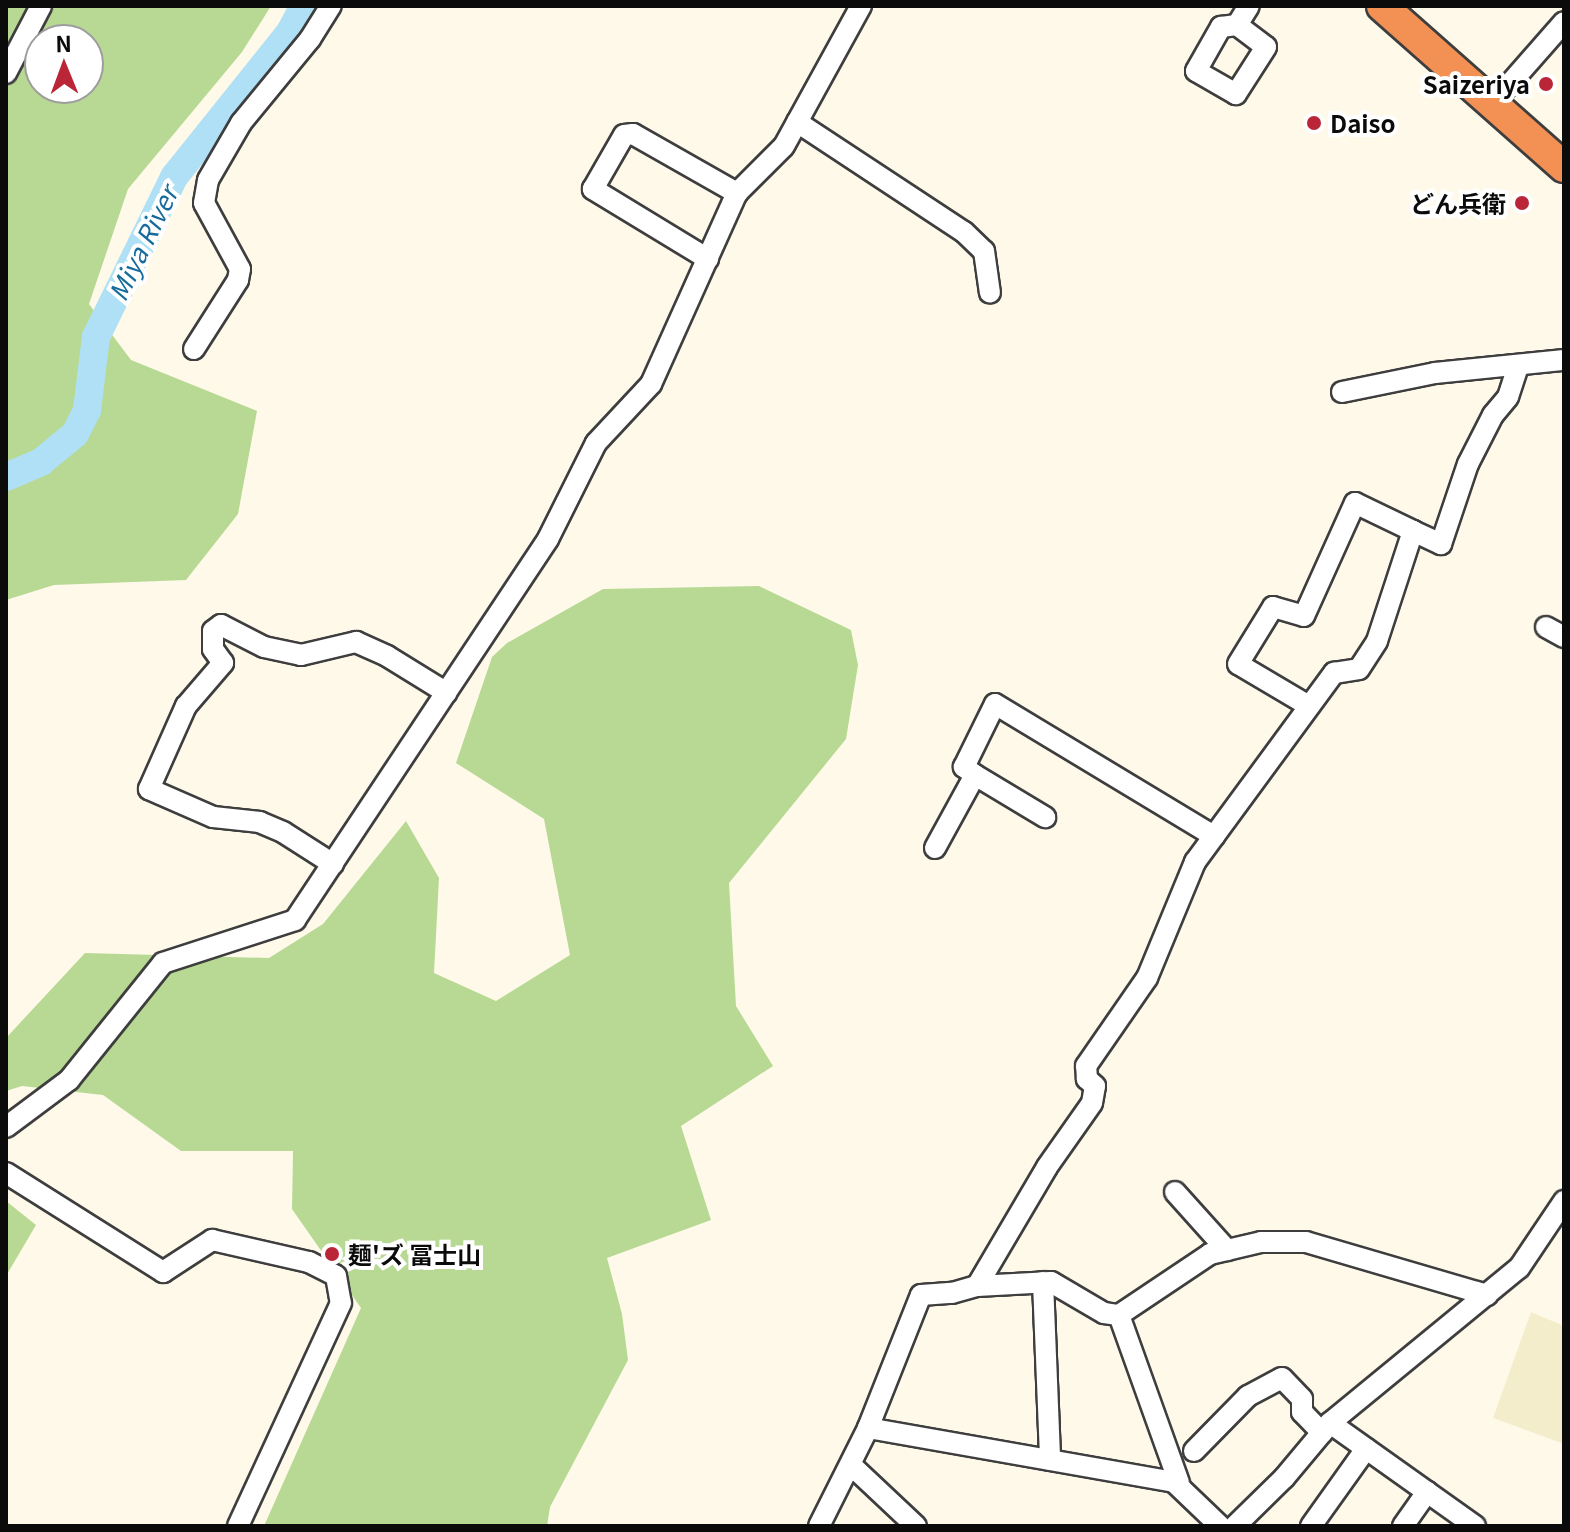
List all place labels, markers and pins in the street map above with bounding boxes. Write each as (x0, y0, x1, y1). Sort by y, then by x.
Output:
place label: Saizeriya (1423, 70, 1530, 98)
marker: Saizeriya (1537, 75, 1555, 93)
place label: Daiso (1330, 109, 1396, 137)
marker: Daiso (1305, 114, 1323, 132)
place label: どん兵衛 (1410, 189, 1506, 217)
marker: どん兵衛 (1513, 194, 1531, 212)
place label: 麺'ズ 冨士山 (348, 1240, 481, 1268)
marker: 麺'ズ 冨士山 (323, 1245, 341, 1263)

